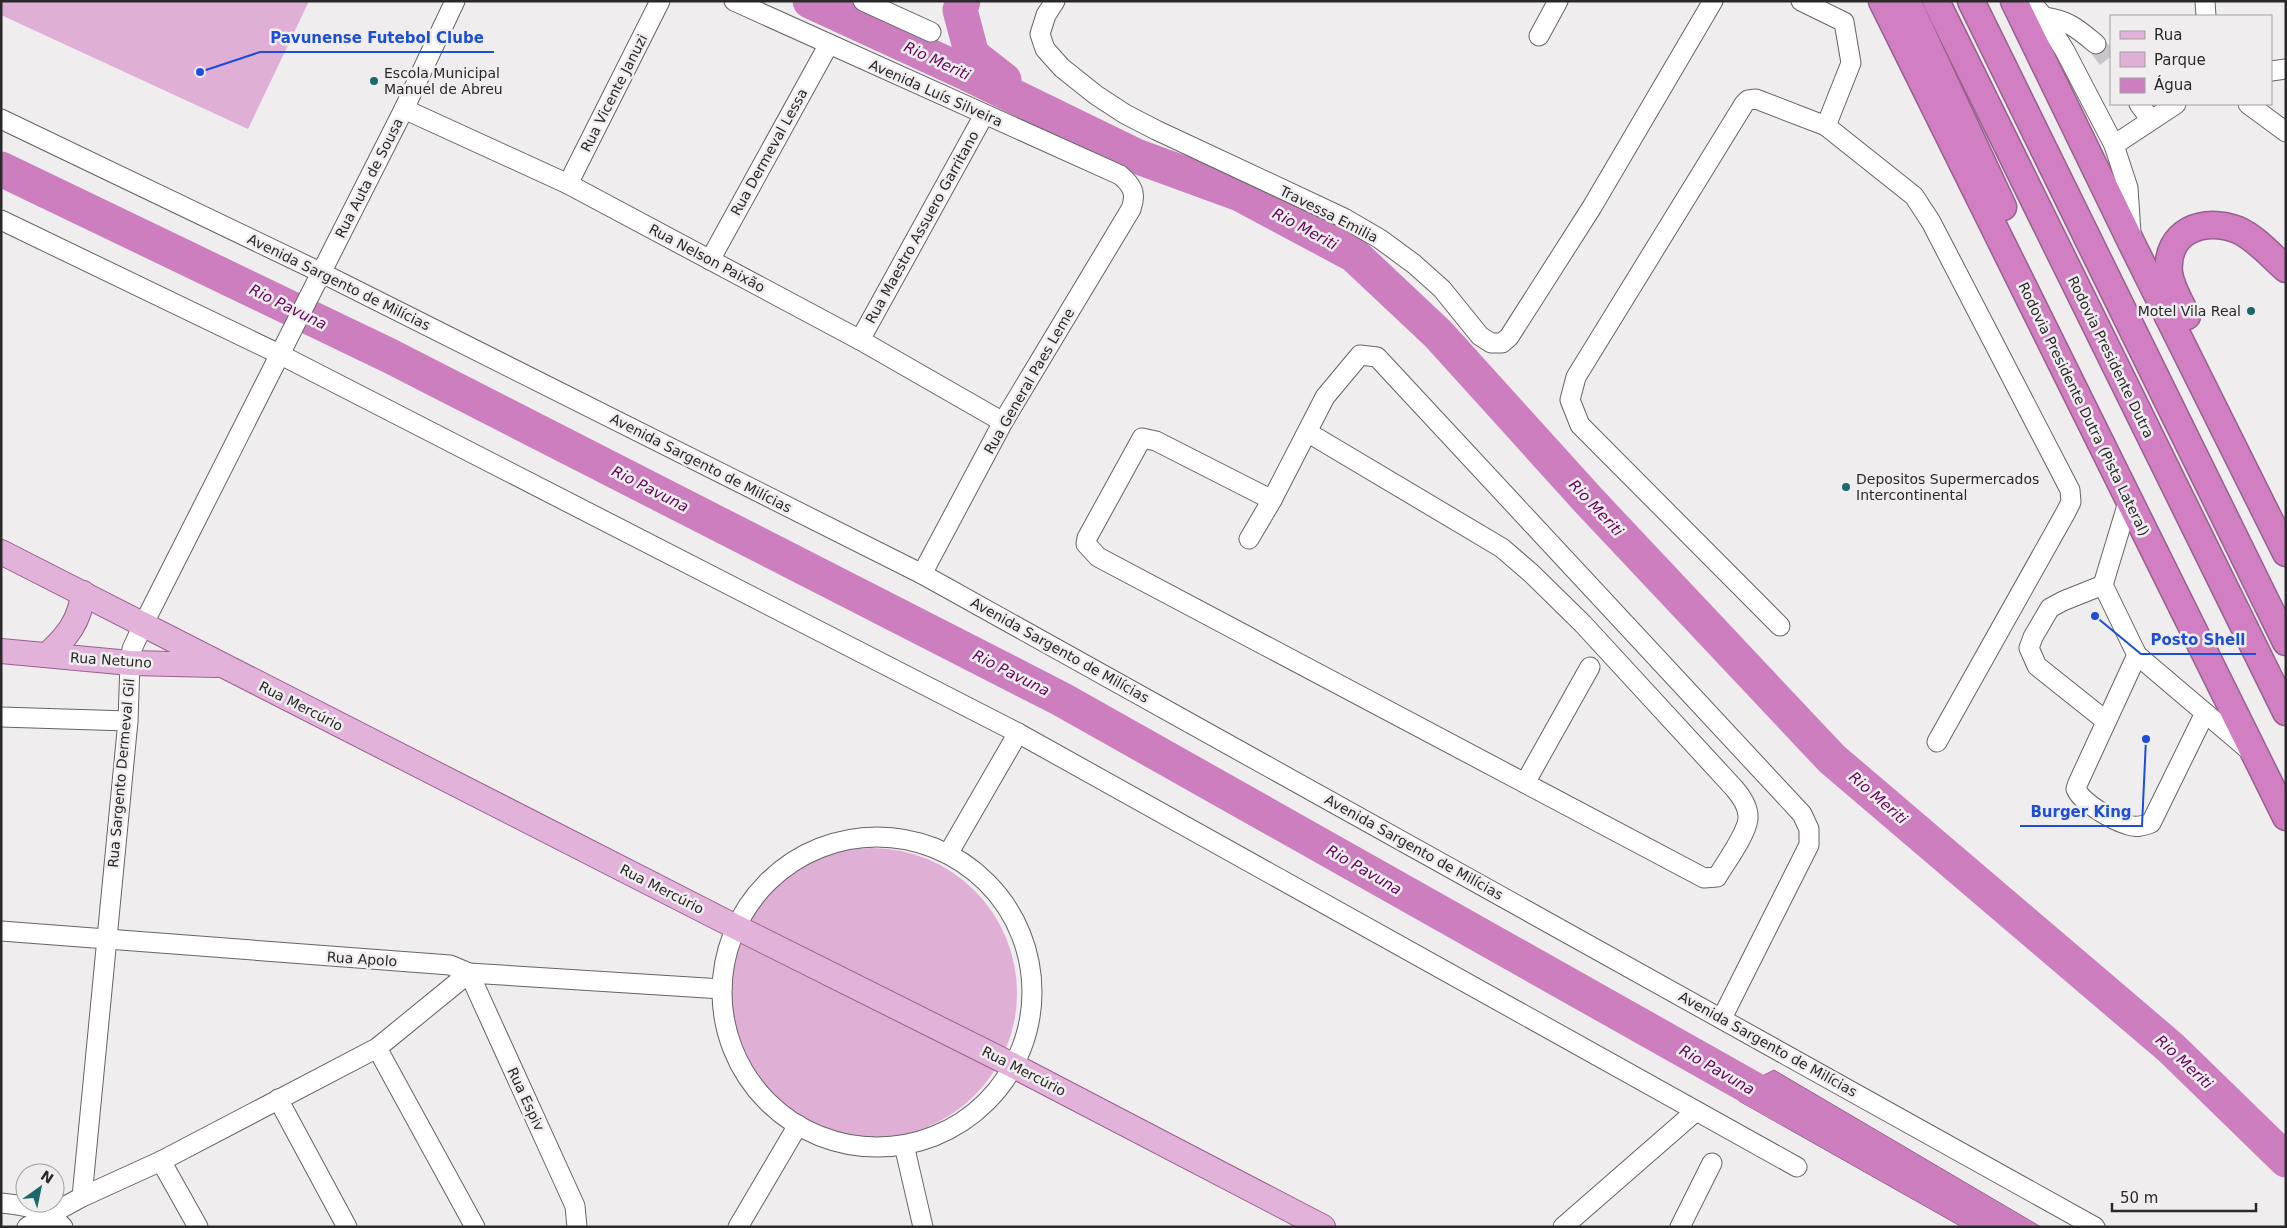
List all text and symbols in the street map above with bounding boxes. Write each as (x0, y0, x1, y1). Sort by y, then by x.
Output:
legend (2110, 15, 2272, 105)
callout: Pavunense Futebol Clube (260, 22, 494, 52)
text: Rua (2154, 26, 2182, 44)
text: Pavunense Futebol Clube (270, 29, 484, 47)
street label: Rua Vicente Januzi (577, 32, 651, 154)
water label: Rio Meriti (901, 38, 974, 85)
text: Parque (2154, 51, 2206, 69)
street label: Avenida Luís Silveira (867, 56, 1005, 130)
place label: Escola Municipal Manuel de Abreu (384, 65, 503, 97)
marker: Escola Municipal Manuel de Abreu (368, 75, 380, 87)
text: Água (2154, 75, 2192, 94)
street label: Rua Dermeval Lessa (727, 86, 811, 218)
street label: Rua Auta de Sousa (332, 116, 406, 240)
street label: Rua Maestro Assuero Garritano (862, 128, 982, 326)
street label: Travessa Emilia (1276, 182, 1381, 246)
water label: Rio Meriti (1269, 204, 1341, 254)
street label: Rua Nelson Paixão (646, 221, 768, 295)
street label: Avenida Sargento de Milícias (245, 231, 433, 333)
street label: Rodovia Presidente Dutra (2065, 273, 2157, 441)
street label: Rodovia Presidente Dutra (Pista Lateral) (2015, 280, 2153, 538)
water label: Rio Pavuna (246, 281, 330, 333)
place label: Motel Vila Real (2138, 303, 2241, 319)
street label: Rua General Paes Leme (981, 305, 1077, 457)
marker: Motel Vila Real (2245, 305, 2257, 317)
street label: Avenida Sargento de Milícias (608, 410, 794, 516)
water label: Rio Pavuna (609, 462, 691, 516)
place label: Depositos Supermercados Intercontinental (1856, 471, 2039, 503)
water label: Rio Meriti (1565, 476, 1627, 541)
marker: Depositos Supermercados Intercontinental (1840, 481, 1852, 493)
street label: Avenida Sargento de Milícias (968, 594, 1152, 706)
callout: Posto Shell (2141, 624, 2256, 654)
text: Posto Shell (2151, 631, 2245, 649)
water label: Rio Pavuna (970, 646, 1052, 700)
street label: Rua Netuno (70, 649, 152, 671)
street label: Rua Sargento Dermeval Gil (105, 678, 137, 868)
street label: Rua Mercúrio (256, 678, 346, 734)
water label: Rio Meriti (1845, 768, 1911, 829)
street label: Avenida Sargento de Milícias (1322, 791, 1506, 903)
callout: Burger King (2020, 796, 2142, 826)
text: Burger King (2030, 803, 2132, 821)
water label: Rio Pavuna (1323, 841, 1405, 899)
street label: Rua Mercúrio (617, 861, 707, 917)
street label: Rua Apolo (326, 949, 398, 969)
street label: Avenida Sargento de Milícias (1676, 988, 1860, 1100)
water label: Rio Meriti (2152, 1031, 2217, 1093)
water label: Rio Pavuna (1676, 1041, 1758, 1099)
street label: Rua Mercúrio (979, 1043, 1069, 1099)
street label: Rua Espiv (504, 1065, 548, 1133)
north arrow (15, 1163, 65, 1213)
text: N (38, 1167, 56, 1187)
scale bar (2112, 1180, 2256, 1212)
text: 50 m (2120, 1189, 2158, 1207)

